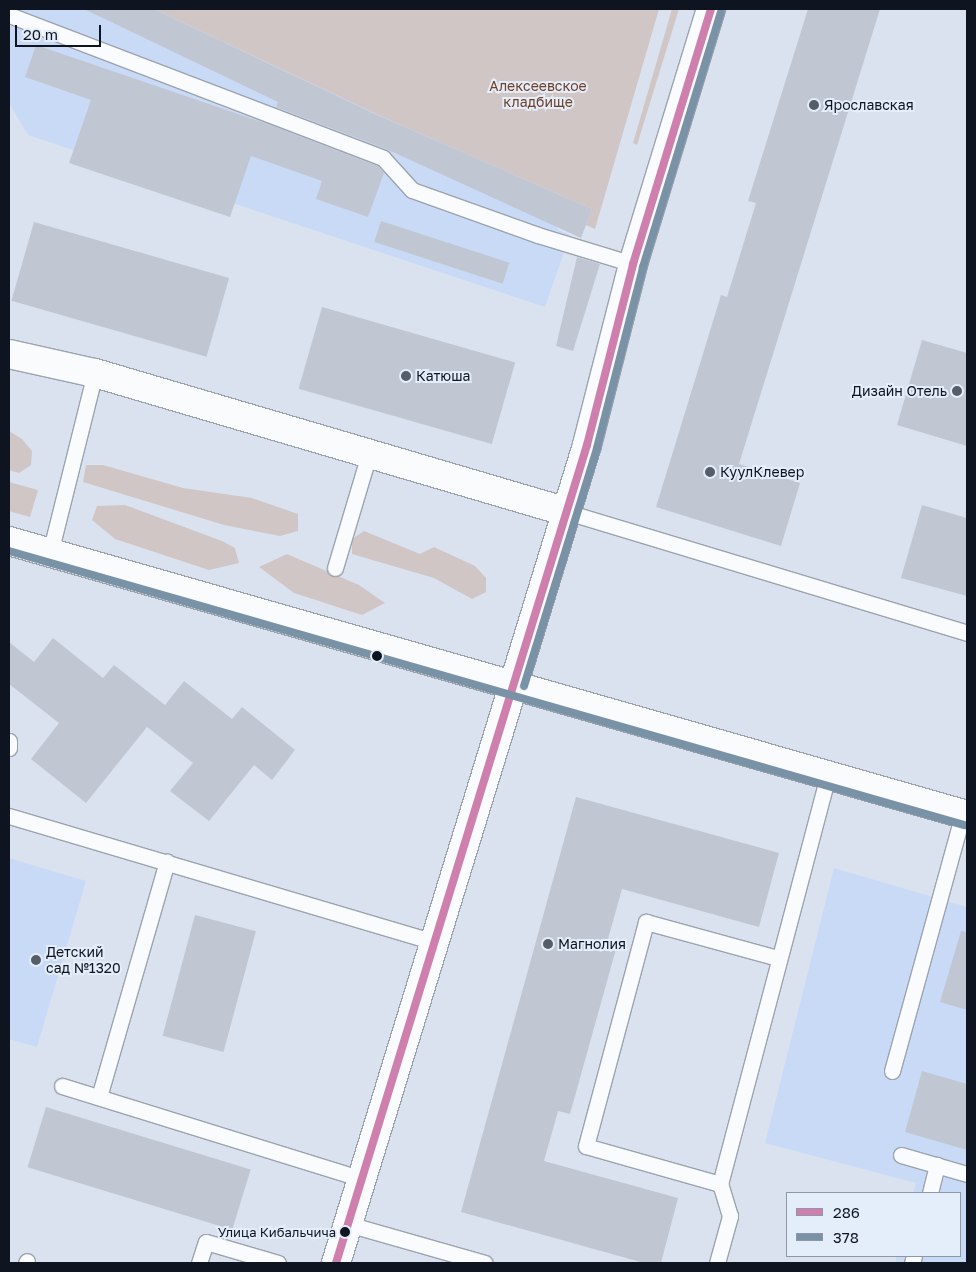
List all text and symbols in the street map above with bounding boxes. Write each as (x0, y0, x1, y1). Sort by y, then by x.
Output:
scale bar (18, 15, 104, 47)
text: 20 m (23, 25, 58, 43)
park label: Алексеевское кладбище (489, 78, 587, 110)
place label: Ярославская (824, 97, 914, 113)
marker: Ярославская (808, 99, 820, 111)
place label: Катюша (416, 368, 470, 384)
marker: Катюша (400, 370, 412, 382)
place label: Дизайн Отель (852, 383, 947, 399)
marker: Дизайн Отель (951, 385, 963, 397)
place label: КуулКлевер (720, 464, 804, 480)
marker: КуулКлевер (704, 466, 716, 478)
unlabelled marker (372, 651, 382, 661)
place label: Магнолия (558, 936, 626, 952)
marker: Магнолия (542, 938, 554, 950)
place label: Детский сад №1320 (46, 944, 121, 976)
marker: Детский сад №1320 (30, 954, 42, 966)
legend (786, 1192, 961, 1257)
text: 286 (833, 1203, 860, 1221)
place label: Улица Кибальчича (218, 1224, 336, 1240)
marker: Улица Кибальчича (340, 1227, 350, 1237)
text: 378 (833, 1228, 859, 1246)

